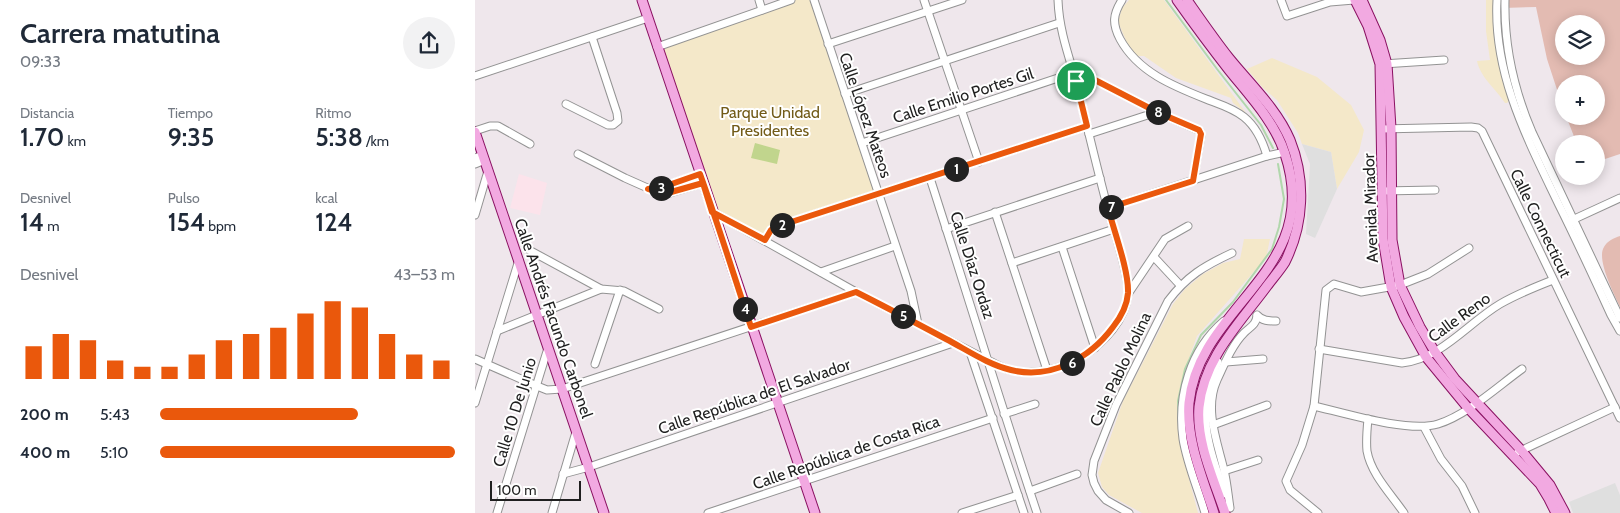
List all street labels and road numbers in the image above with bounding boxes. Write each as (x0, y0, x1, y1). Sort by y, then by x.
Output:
street label: Calle López Mateos (835, 50, 896, 181)
street label: Calle Emilio Portes Gil (890, 64, 1036, 127)
street label: Avenida Mirador (1359, 152, 1382, 263)
street label: Calle Connecticut (1506, 166, 1575, 281)
street label: Calle Díaz Ordaz (946, 209, 999, 322)
street label: Calle Andrés Facundo Carbonel (510, 216, 597, 421)
street label: Calle Reno (1425, 288, 1494, 346)
street label: Calle Pablo Molina (1086, 309, 1155, 429)
street label: Calle República de El Salvador (656, 354, 854, 438)
street label: Calle 10 De Junio (489, 355, 540, 469)
street label: Calle República de Costa Rica (750, 411, 942, 493)

